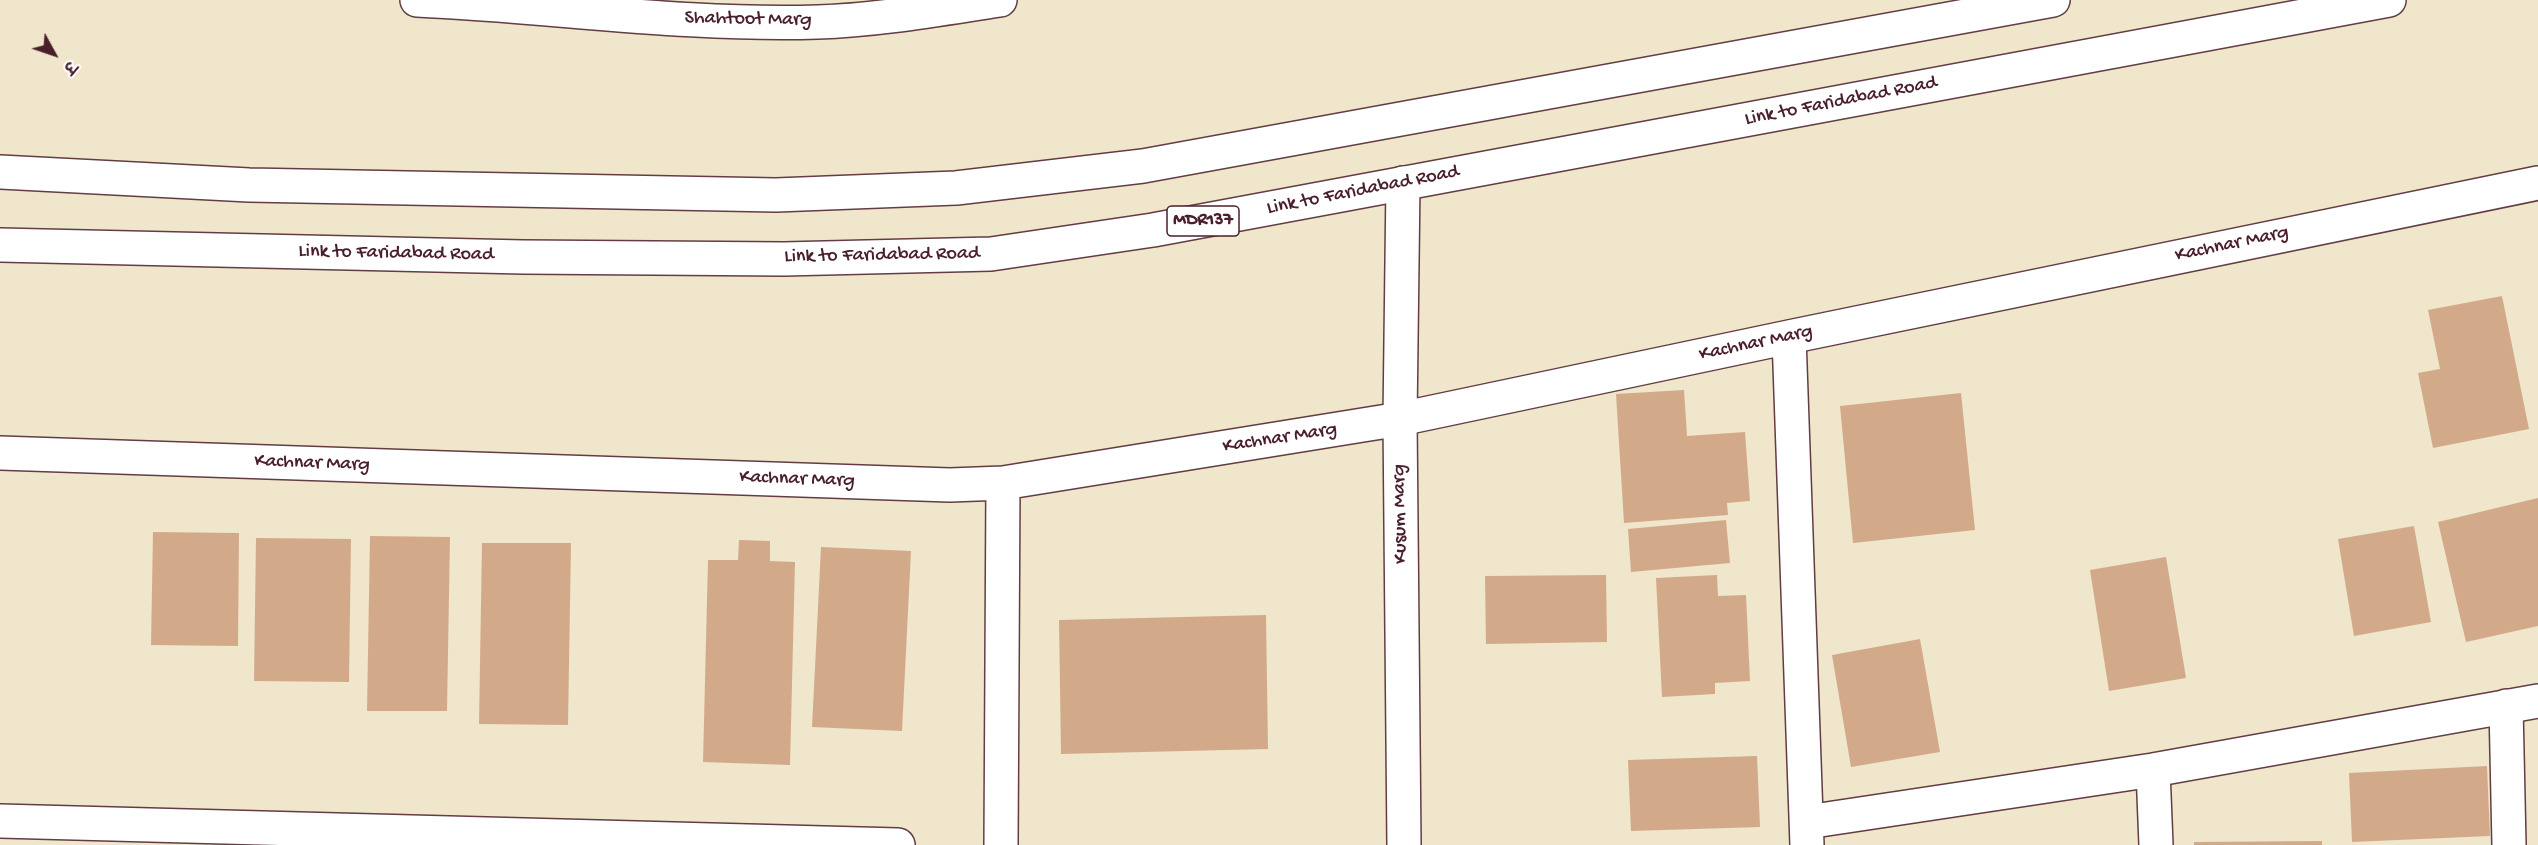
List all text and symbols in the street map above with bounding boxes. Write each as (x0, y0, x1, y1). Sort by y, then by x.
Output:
street label: Shahtoot Marg (684, 7, 812, 33)
north arrow (24, 24, 84, 84)
text: उ (57, 56, 79, 76)
street label: Link to Faridabad Road (1743, 72, 1939, 132)
street label: Link to Faridabad Road (1265, 161, 1461, 221)
road number: MDR137 (1167, 206, 1239, 236)
street label: Kachnar Marg (2173, 221, 2291, 269)
street label: Link to Faridabad Road (298, 240, 494, 268)
street label: Link to Faridabad Road (784, 242, 980, 270)
street label: Kachnar Marg (1697, 320, 1815, 368)
street label: Kachnar Marg (1221, 418, 1339, 460)
street label: Kachnar Marg (254, 450, 370, 478)
street label: Kusum Marg (1388, 464, 1414, 564)
street label: Kachnar Marg (739, 466, 855, 494)

